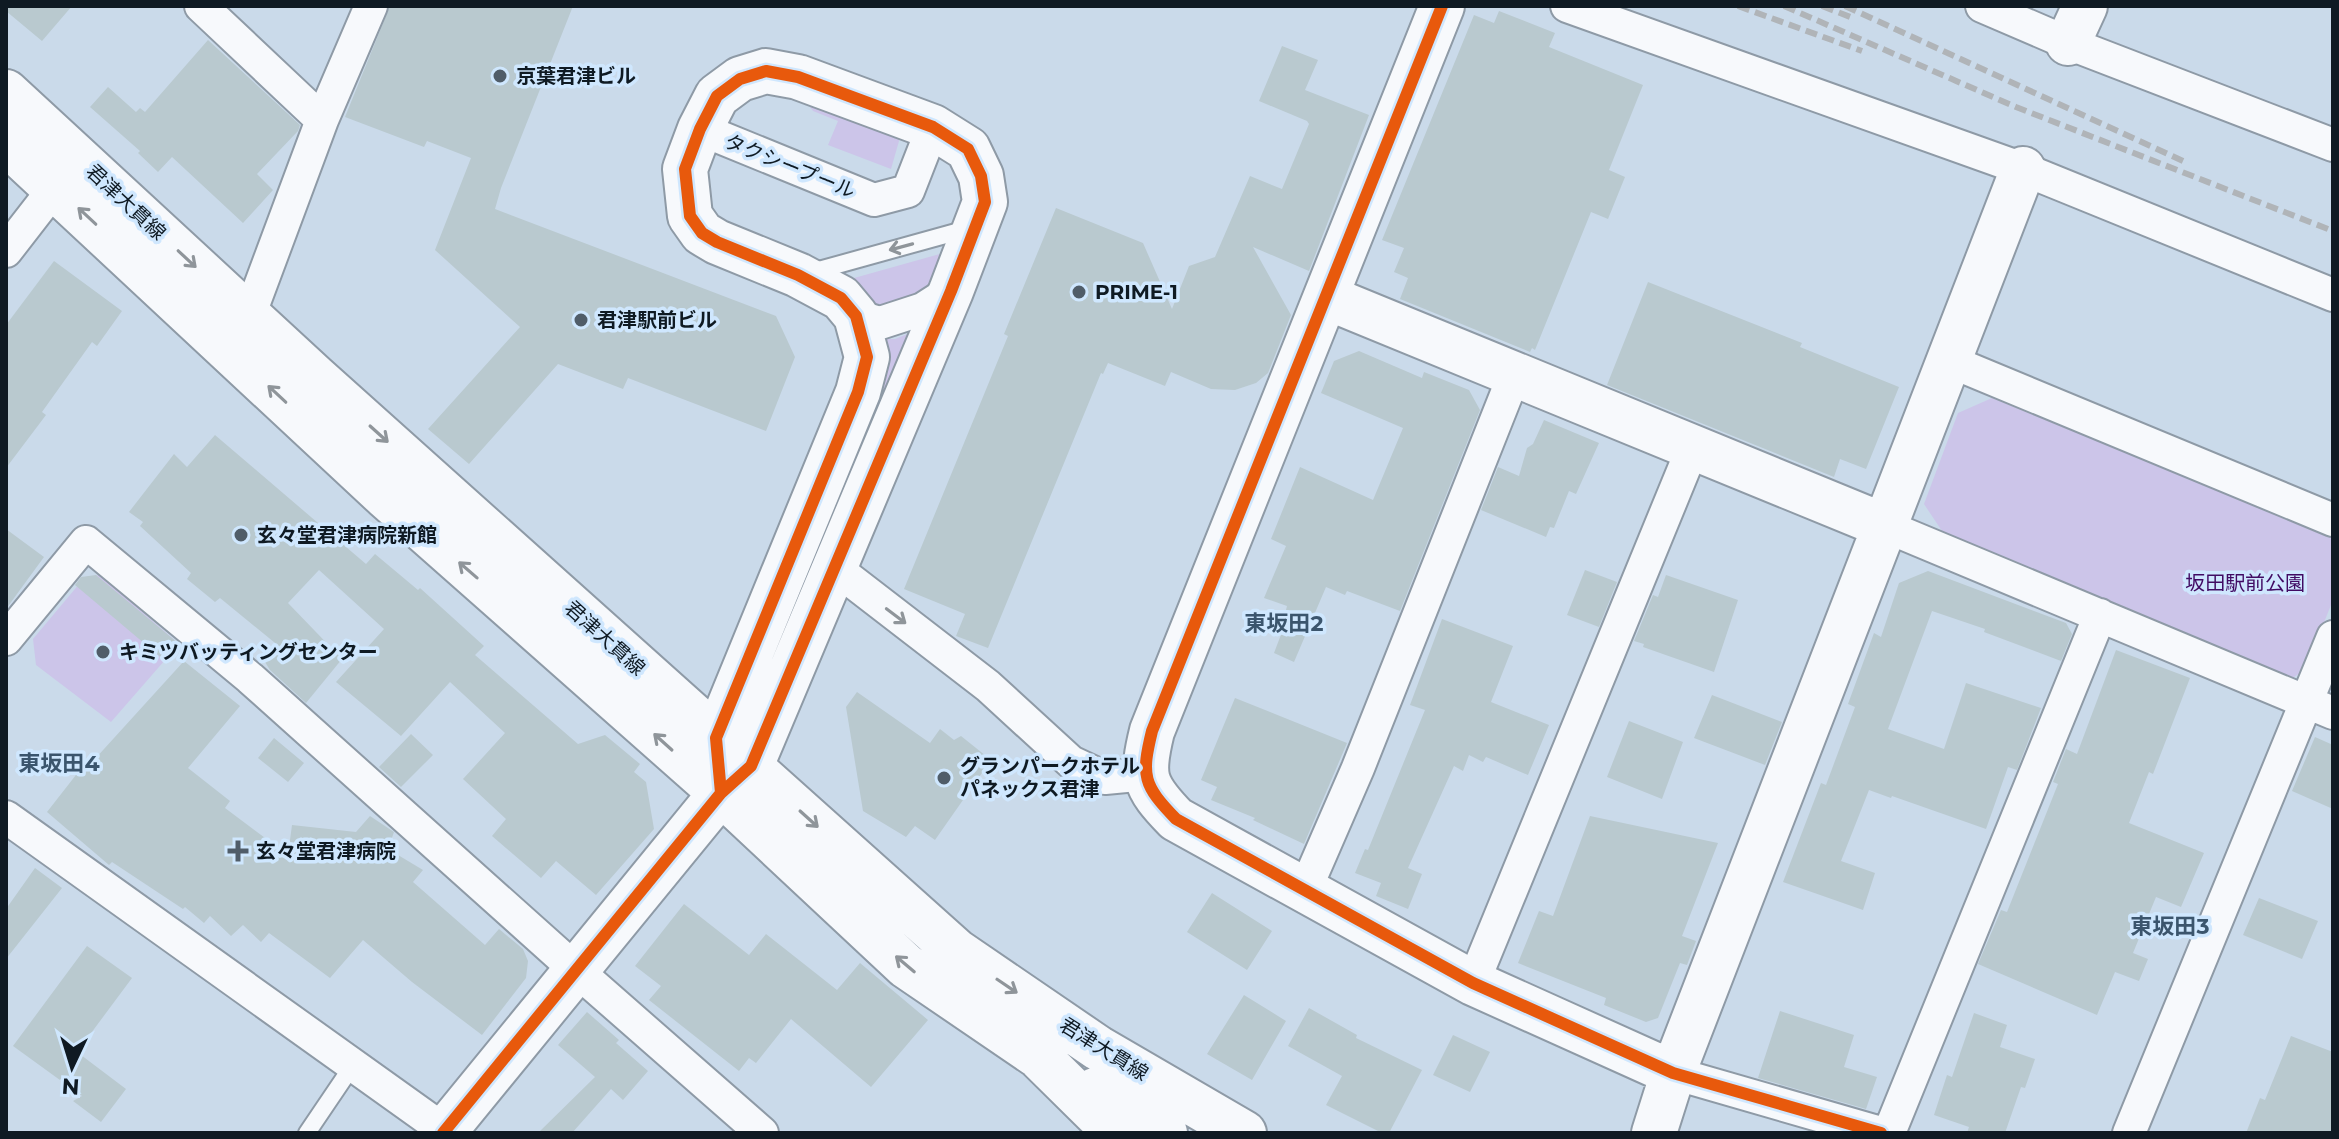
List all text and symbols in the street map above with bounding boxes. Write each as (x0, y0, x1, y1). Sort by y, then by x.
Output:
place label: 京葉君津ビル (516, 64, 636, 88)
marker: 京葉君津ビル (491, 67, 509, 85)
street label: タクシープール (721, 129, 859, 203)
street label: 君津大貫線 (81, 159, 171, 245)
one-way arrow (78, 207, 97, 226)
one-way arrow (889, 240, 915, 255)
one-way arrow (177, 249, 197, 268)
place label: PRIME-1 (1095, 280, 1178, 304)
marker: PRIME-1 (1070, 283, 1088, 301)
place label: 君津駅前ビル (597, 308, 717, 332)
marker: 君津駅前ビル (572, 311, 590, 329)
one-way arrow (267, 385, 287, 404)
one-way arrow (368, 425, 388, 443)
place label: 玄々堂君津病院新館 (257, 523, 437, 547)
marker: 玄々堂君津病院新館 (232, 526, 250, 544)
one-way arrow (459, 561, 479, 579)
park label: 坂田駅前公園 (2185, 571, 2305, 595)
street label: 君津大貫線 (560, 596, 650, 680)
one-way arrow (885, 607, 907, 624)
district label: 東坂田2 (1245, 610, 1324, 637)
place label: キミツバッティングセンター (119, 640, 378, 664)
marker: キミツバッティングセンター (94, 643, 112, 661)
one-way arrow (654, 733, 674, 751)
district label: 東坂田4 (18, 750, 100, 777)
place label: グランパークホテル パネックス君津 (960, 754, 1140, 801)
marker: グランパークホテル パネックス君津 (935, 769, 953, 787)
one-way arrow (798, 809, 818, 827)
place label: 玄々堂君津病院 (256, 839, 396, 863)
marker: 玄々堂君津病院 (227, 840, 249, 862)
district label: 東坂田3 (2130, 913, 2210, 940)
one-way arrow (894, 955, 915, 973)
one-way arrow (996, 978, 1018, 994)
street label: 君津大貫線 (1055, 1012, 1153, 1086)
north arrow (32, 1027, 112, 1107)
text: N (61, 1072, 80, 1101)

